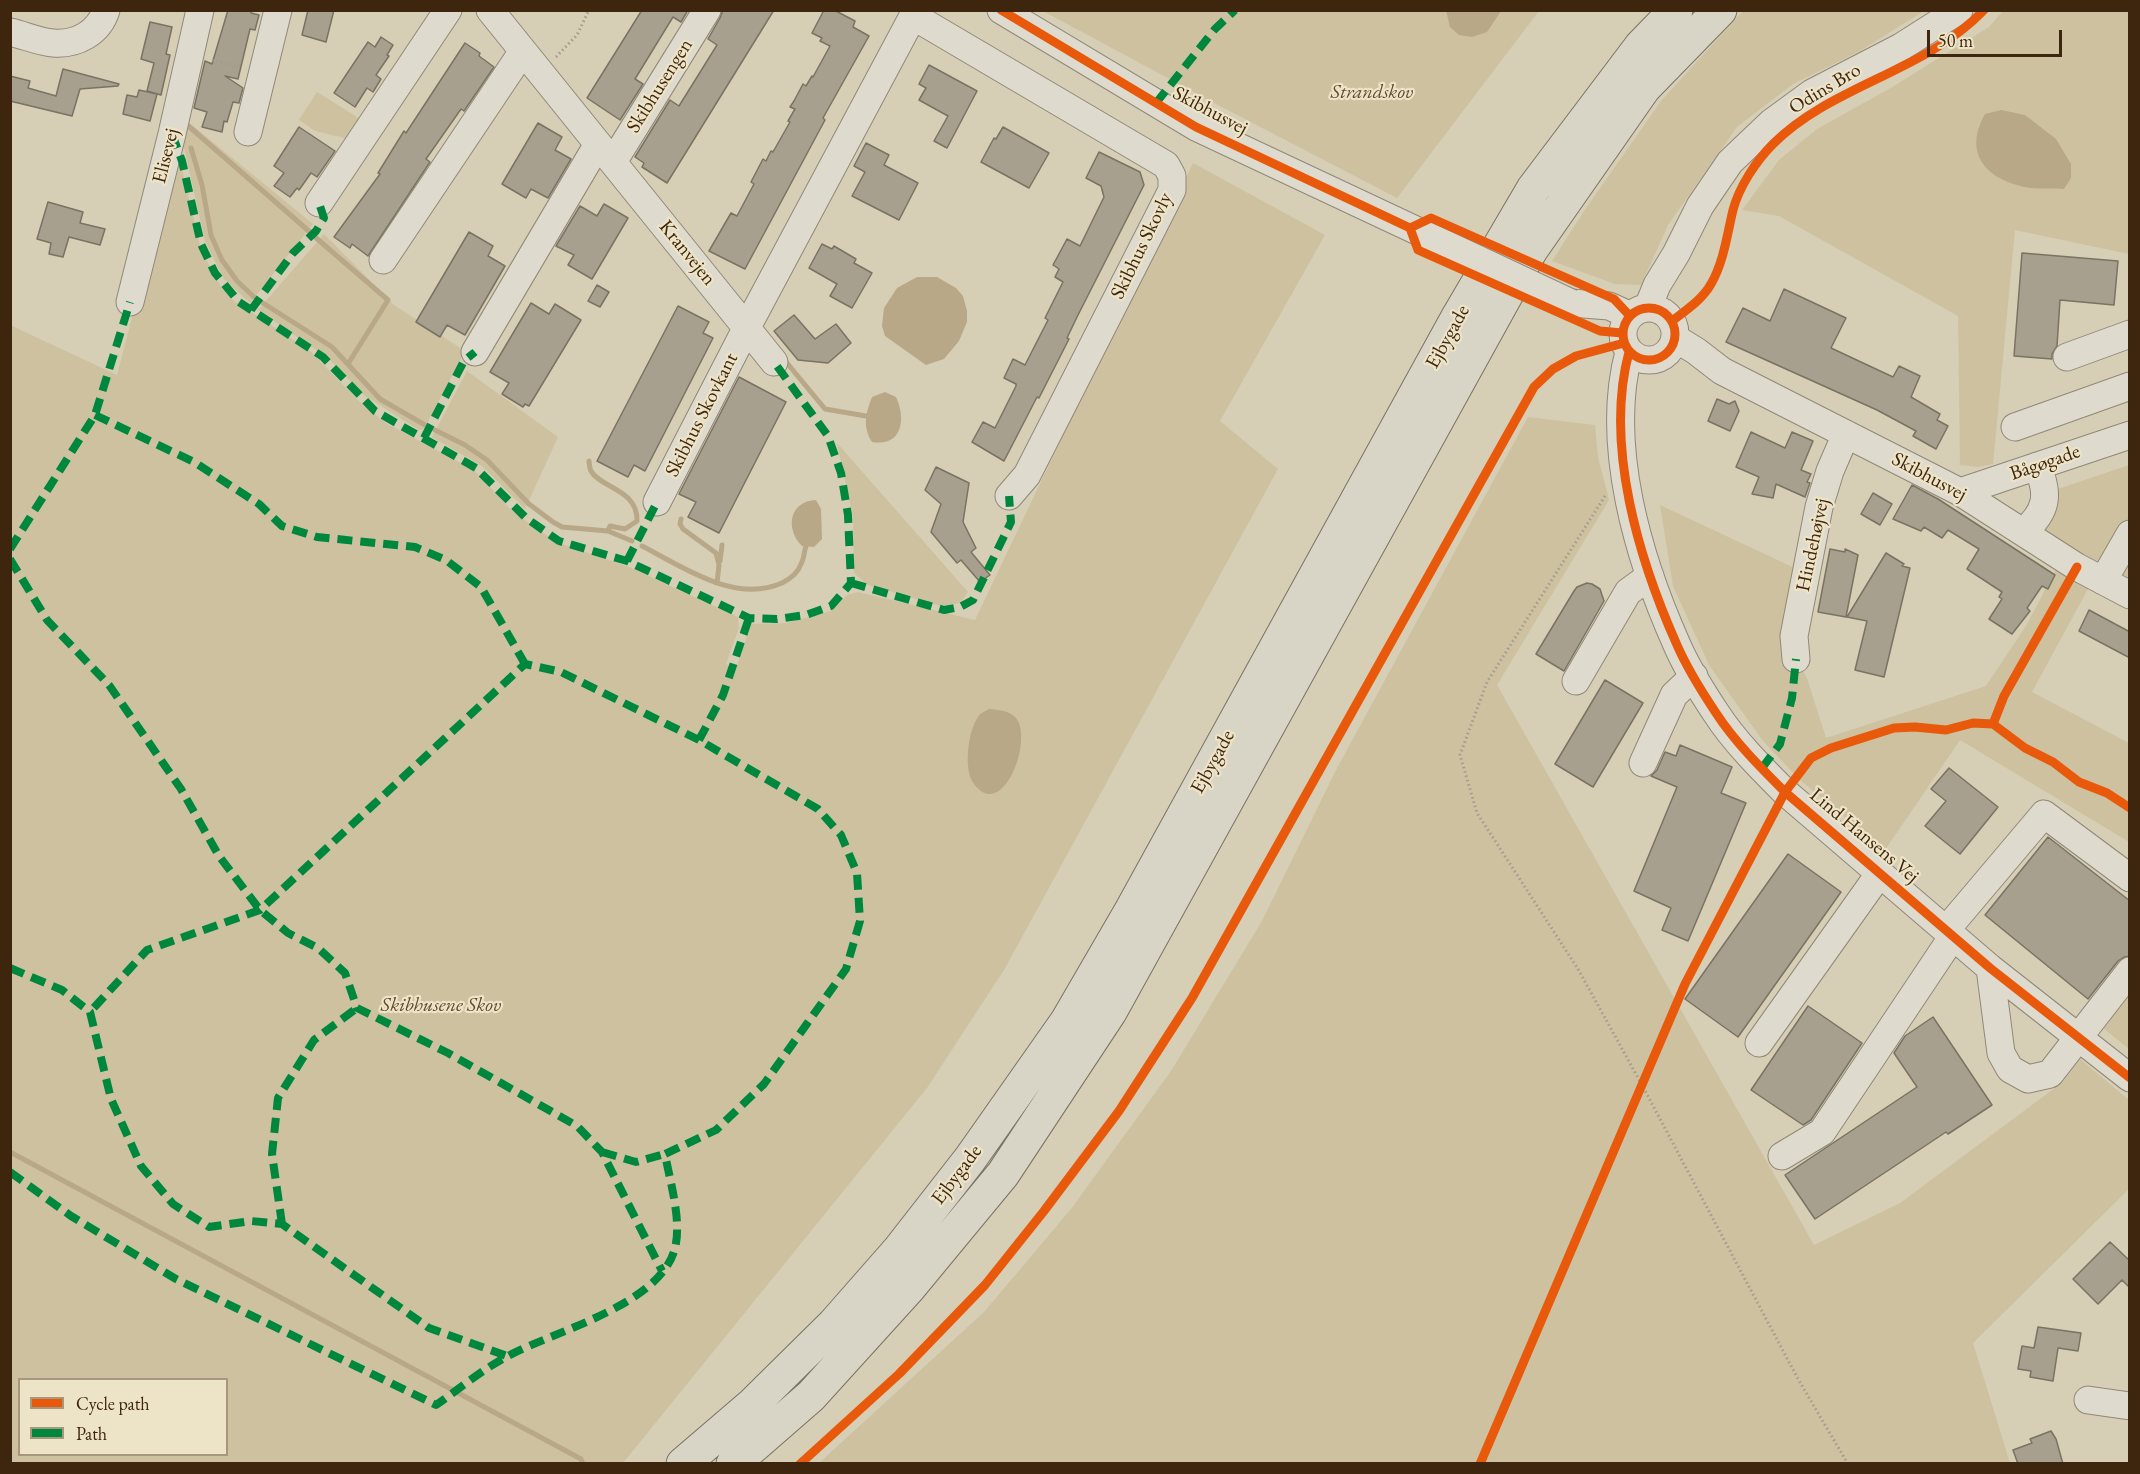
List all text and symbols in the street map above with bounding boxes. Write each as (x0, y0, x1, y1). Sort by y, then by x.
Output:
scale bar (1930, 18, 2065, 56)
text: 50 m (1938, 29, 1973, 52)
street label: Skibhusengen (622, 35, 698, 137)
street label: Odins Bro (1785, 58, 1865, 120)
street label: Skibhusvej (1168, 81, 1252, 141)
park label: Strandskov (1331, 81, 1413, 105)
street label: Elisevej (148, 126, 184, 186)
street label: Skibhus Skovly (1106, 189, 1178, 303)
street label: Kranvejen (653, 215, 721, 291)
street label: Ejbygade (1421, 301, 1475, 373)
street label: Skibhus Skovkant (660, 349, 744, 481)
street label: Bågøgade (2007, 440, 2083, 486)
street label: Skibhusvej (1887, 447, 1971, 507)
street label: Hindehøjvej (1791, 496, 1835, 594)
street label: Ejbygade (1186, 726, 1240, 798)
street label: Lind Hansens Vej (1805, 783, 1923, 889)
park label: Skibhusene Skov (381, 994, 501, 1018)
street label: Ejbygade (927, 1140, 987, 1210)
legend (18, 1378, 228, 1456)
text: Cycle path (76, 1392, 150, 1415)
text: Path (76, 1422, 107, 1445)

